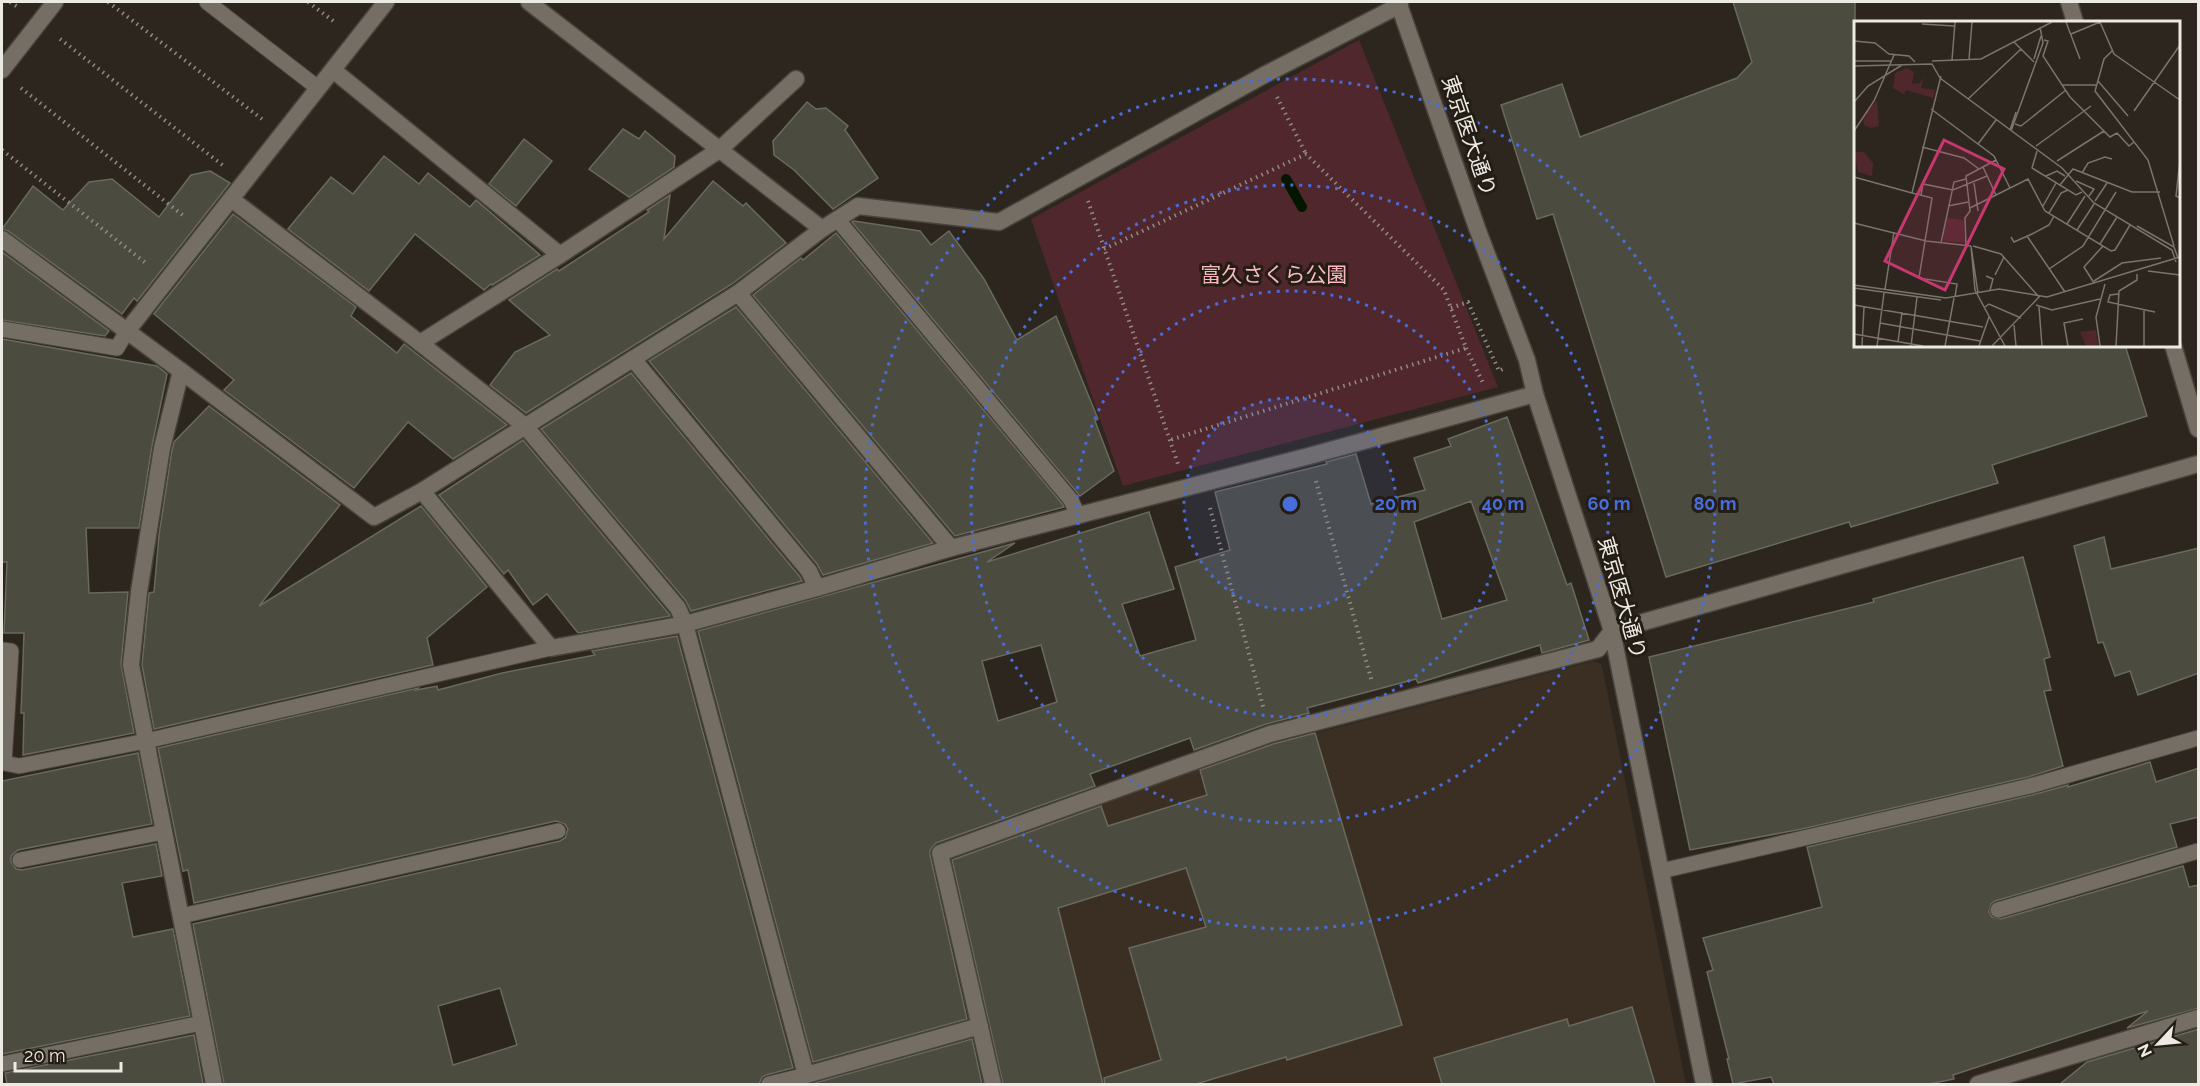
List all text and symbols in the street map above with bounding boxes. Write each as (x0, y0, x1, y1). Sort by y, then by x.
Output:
inset map (1854, 21, 2179, 346)
street label: 東京医大通り (1437, 72, 1502, 199)
park label: 富久さくら公園 (1201, 262, 1348, 287)
text: 20 m (1375, 493, 1417, 514)
text: 40 m (1482, 493, 1524, 514)
text: 60 m (1587, 493, 1631, 514)
text: 80 m (1693, 493, 1737, 514)
centre of rings (1280, 494, 1300, 514)
street label: 東京医大通り (1593, 534, 1652, 662)
north arrow (2128, 1014, 2188, 1074)
scale bar (15, 1035, 122, 1073)
text: N (2134, 1041, 2156, 1060)
text: 20 m (24, 1045, 66, 1066)

